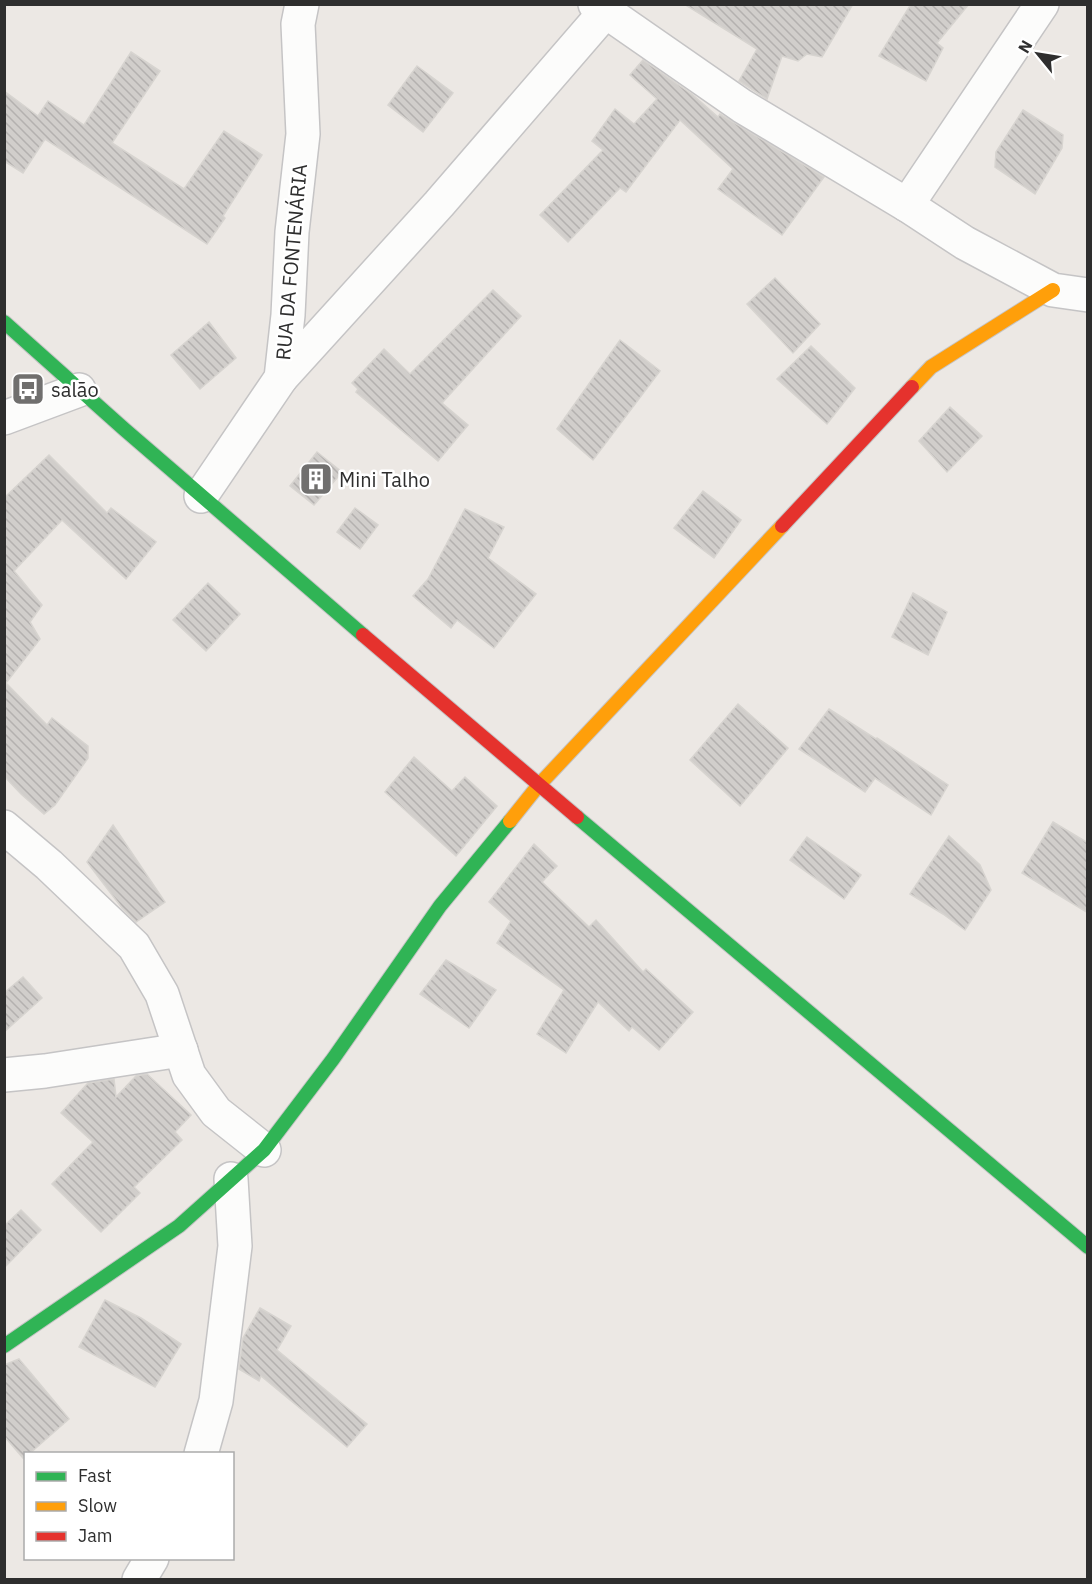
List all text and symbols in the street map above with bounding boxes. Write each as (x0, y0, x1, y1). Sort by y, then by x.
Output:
north arrow (1008, 24, 1068, 84)
text: N (1013, 36, 1037, 57)
street label: RUA DA FONTENÁRIA (269, 163, 313, 361)
bus stop icon: salão (10, 371, 46, 407)
place label: salão (51, 376, 99, 403)
building icon: Mini Talho (298, 461, 334, 497)
place label: Mini Talho (339, 466, 430, 493)
legend (24, 1452, 234, 1560)
text: Fast (78, 1464, 112, 1487)
text: Slow (78, 1494, 117, 1517)
text: Jam (78, 1524, 113, 1547)

